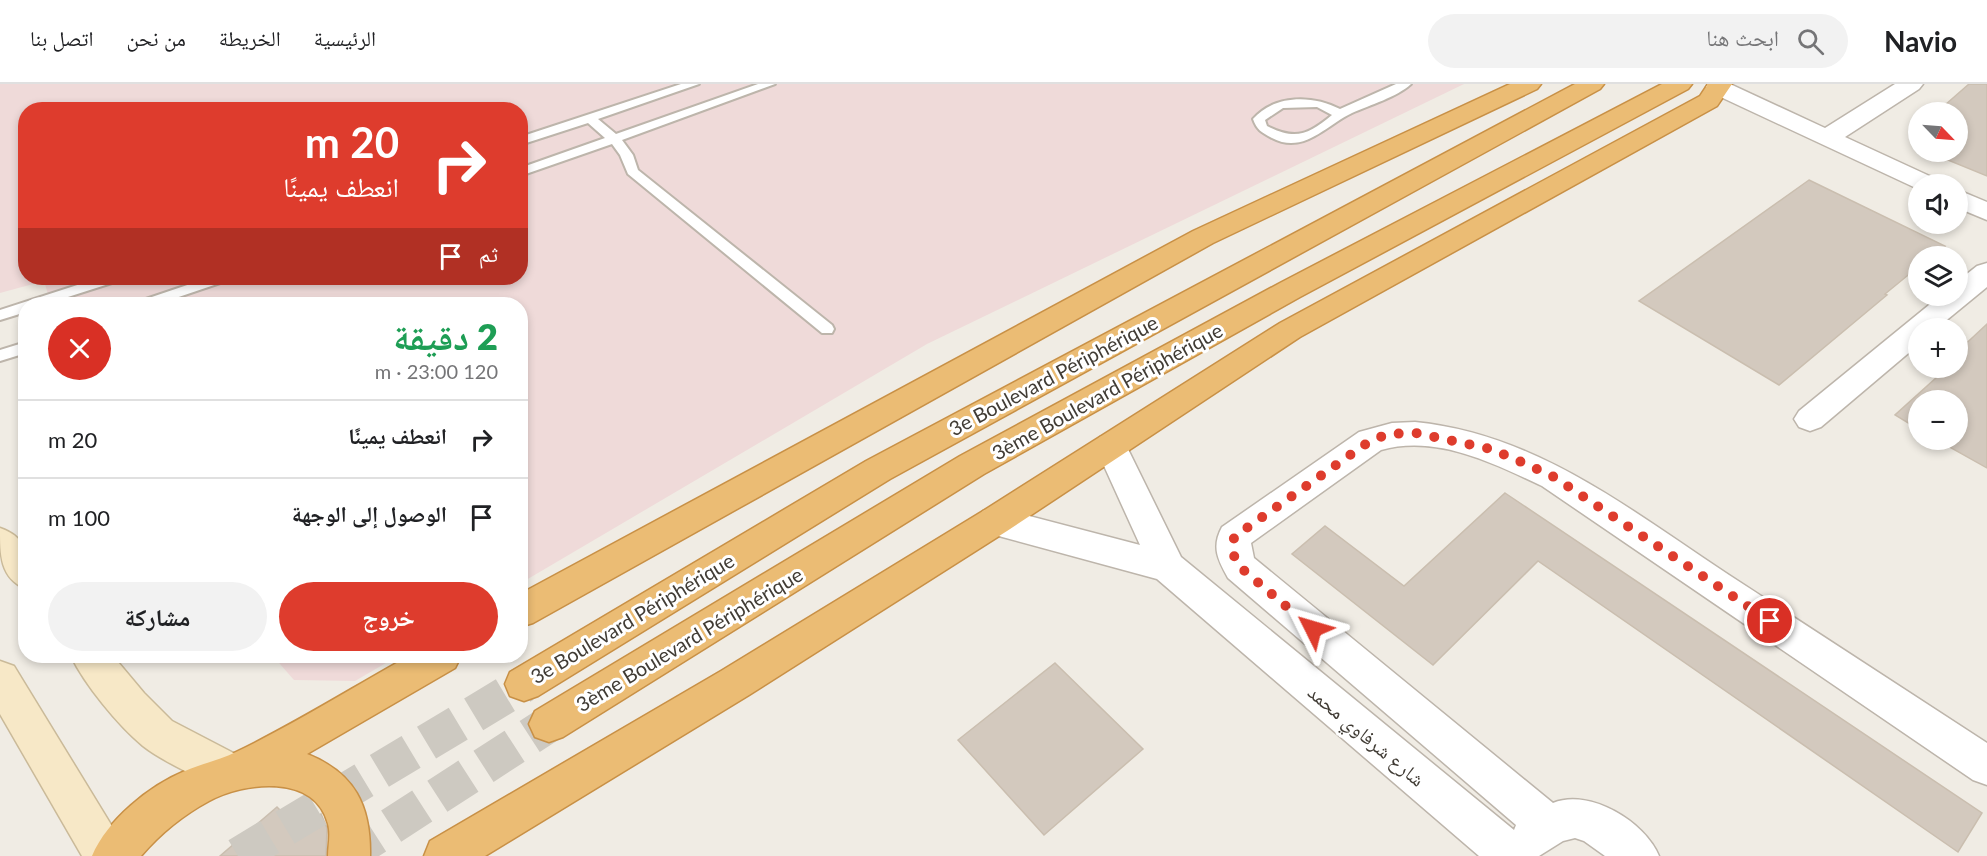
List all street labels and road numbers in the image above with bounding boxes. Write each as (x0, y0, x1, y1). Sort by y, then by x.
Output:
street label: 3e Boulevard Périphérique (945, 310, 1161, 440)
street label: 3ème Boulevard Périphérique (988, 317, 1226, 465)
street label: 3e Boulevard Périphérique (526, 548, 738, 688)
street label: 3ème Boulevard Périphérique (571, 562, 807, 716)
street label: شارع شرفاوي محمد (1301, 679, 1430, 795)

